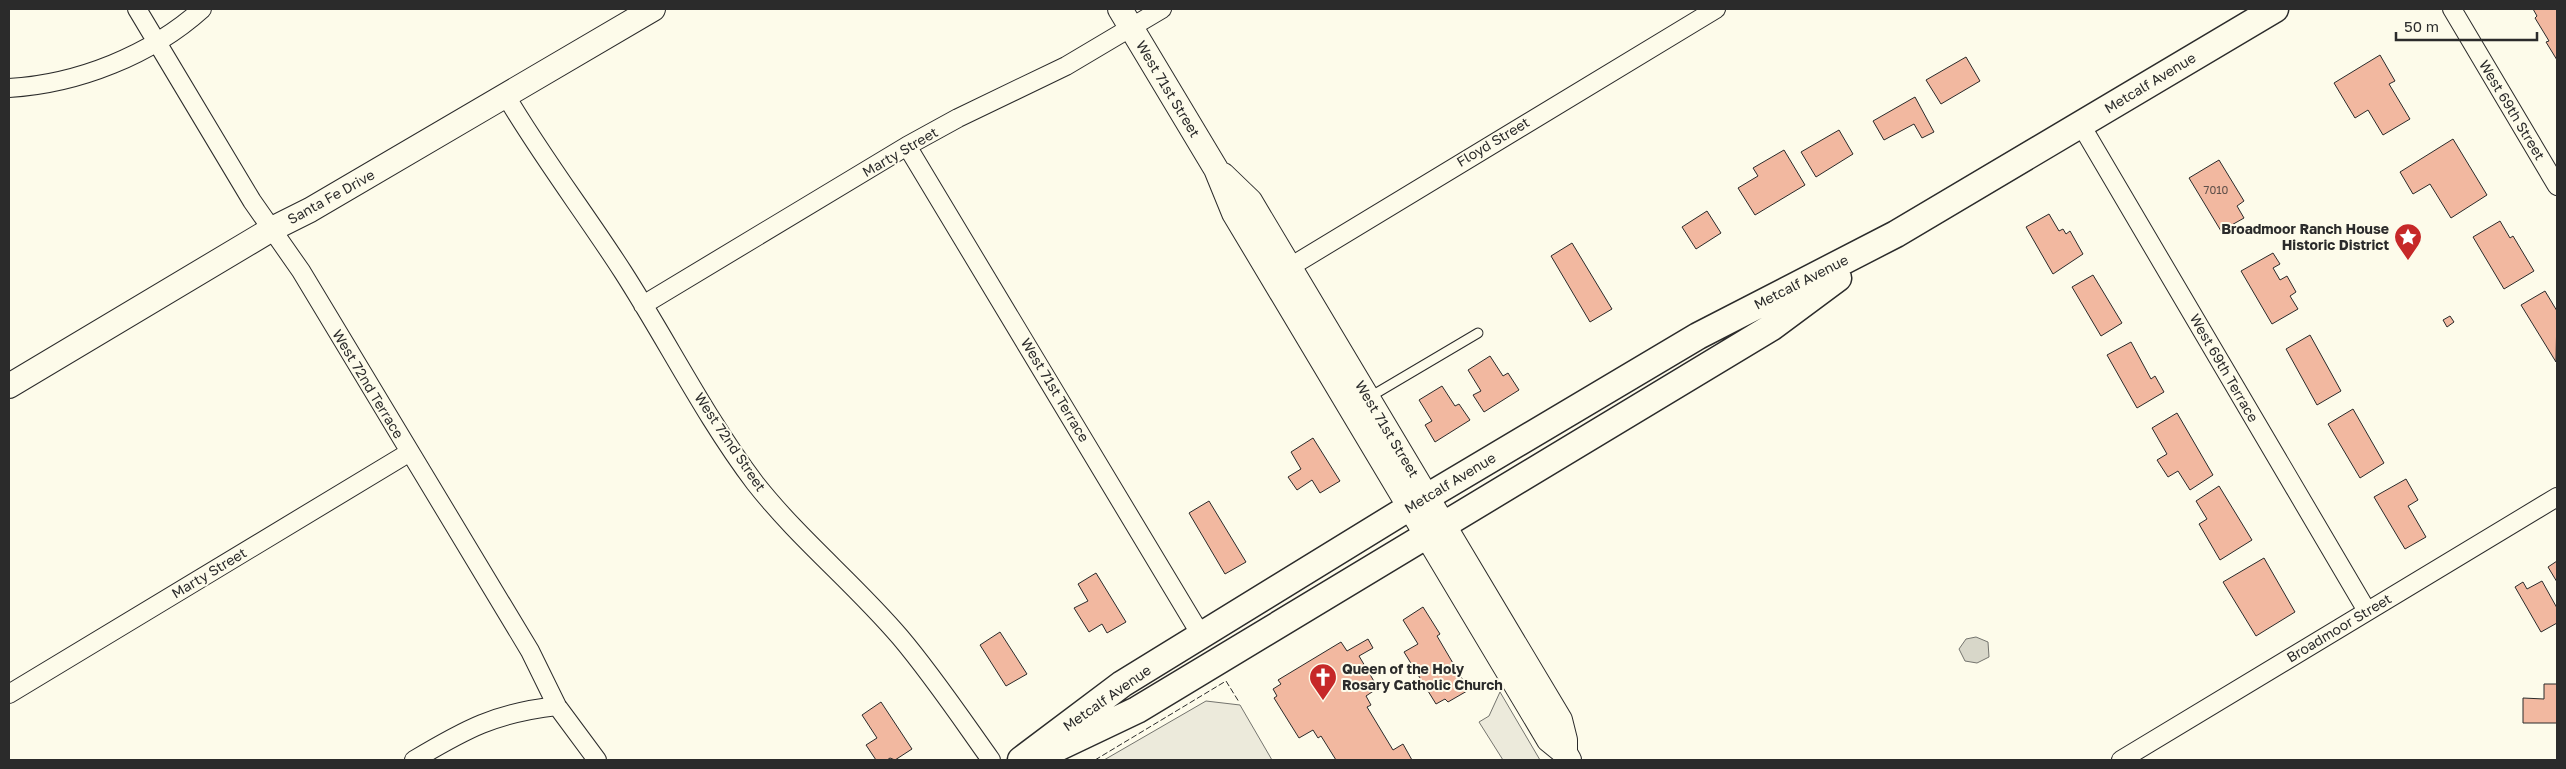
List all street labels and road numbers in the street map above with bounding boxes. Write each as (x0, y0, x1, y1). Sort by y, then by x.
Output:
street label: West 71st Street (1133, 37, 1204, 140)
street label: Metcalf Avenue (2101, 49, 2198, 117)
street label: West 69th Street (2476, 57, 2549, 163)
street label: Floyd Street (1453, 113, 1532, 170)
street label: Marty Street (859, 123, 941, 180)
street label: Santa Fe Drive (284, 166, 377, 227)
street label: Metcalf Avenue (1751, 250, 1851, 313)
street label: West 69th Terrace (2187, 311, 2262, 425)
street label: West 72nd Terrace (329, 326, 408, 441)
street label: West 71st Terrace (1018, 335, 1093, 445)
street label: West 71st Street (1352, 377, 1423, 480)
street label: West 72nd Street (691, 389, 770, 494)
street label: Metcalf Avenue (1401, 449, 1498, 517)
street label: Marty Street (168, 544, 249, 602)
street label: Broadmoor Street (2283, 590, 2394, 666)
street label: Metcalf Avenue (1059, 661, 1154, 734)

